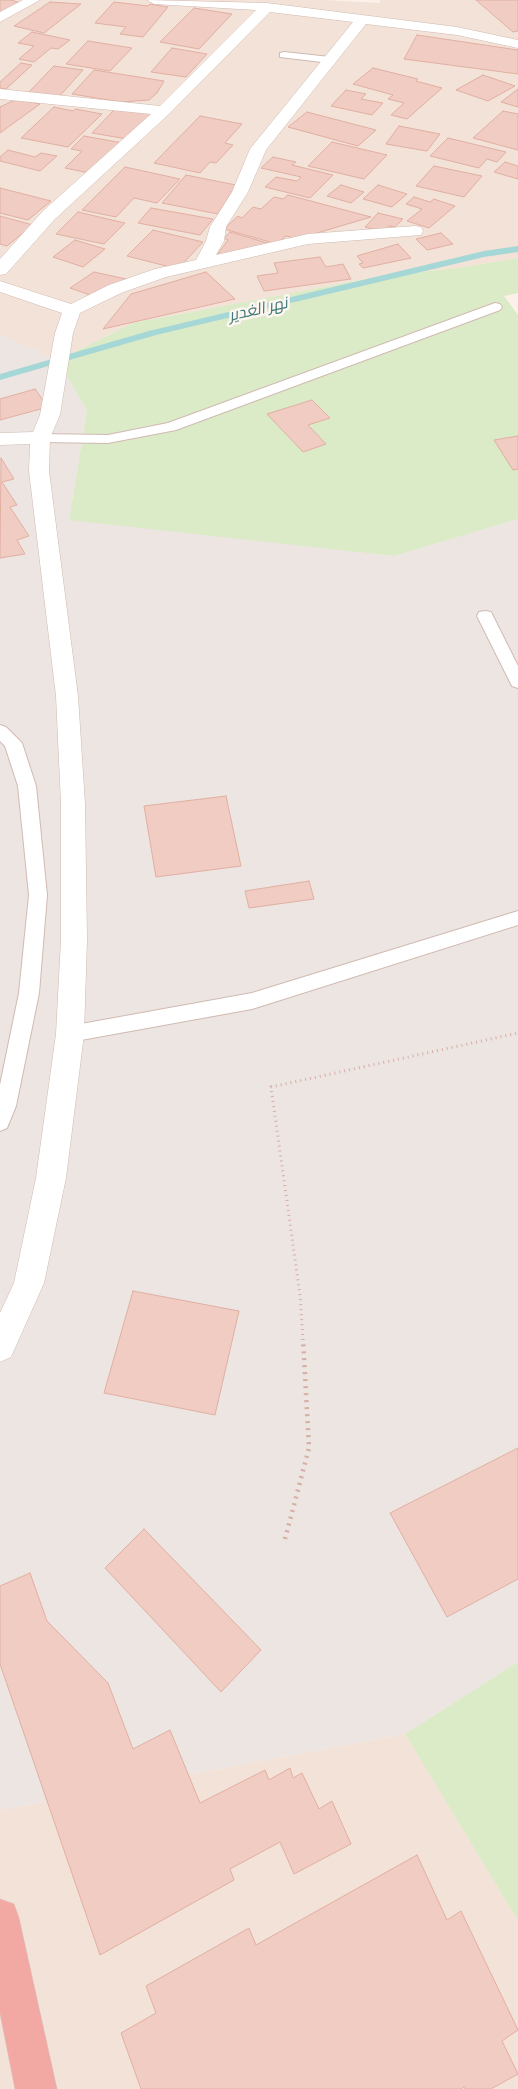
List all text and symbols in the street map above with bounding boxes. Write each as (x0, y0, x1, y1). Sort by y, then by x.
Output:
water label: نهر الغدير (227, 293, 289, 325)

